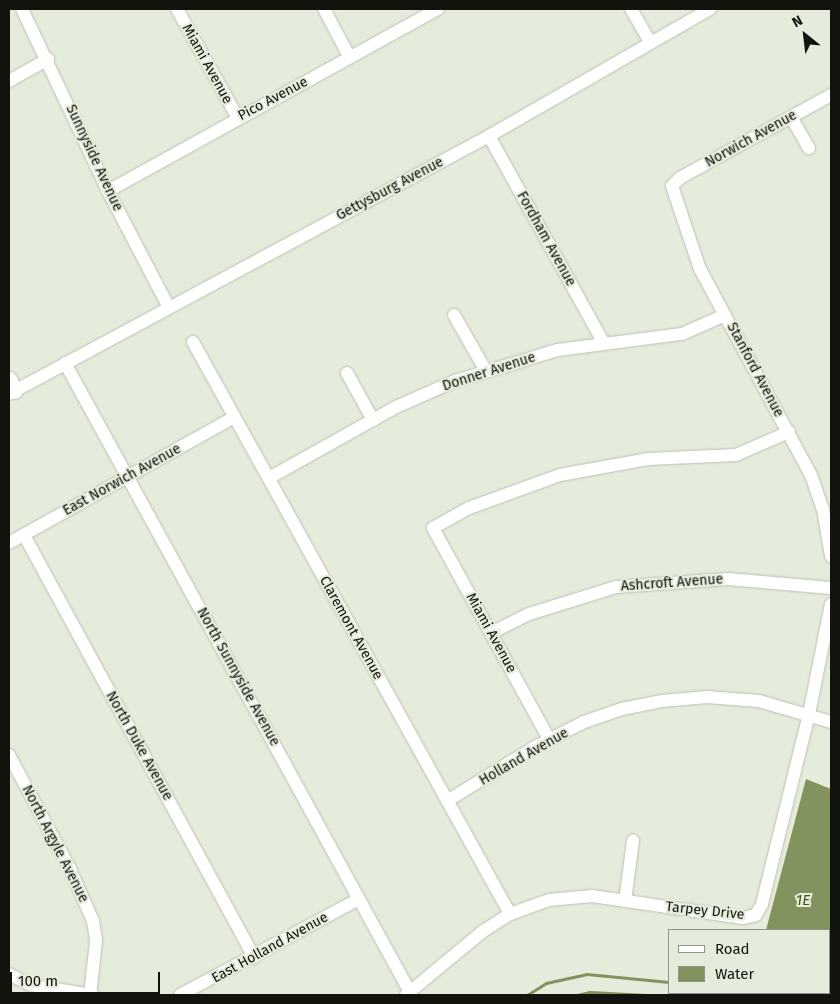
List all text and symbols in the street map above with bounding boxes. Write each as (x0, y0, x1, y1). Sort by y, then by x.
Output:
north arrow (780, 10, 830, 60)
text: N (789, 12, 806, 31)
street label: Miami Avenue (178, 21, 236, 107)
street label: Pico Avenue (235, 74, 311, 124)
street label: Sunnyside Avenue (62, 102, 126, 214)
street label: Norwich Avenue (702, 107, 800, 171)
street label: Gettysburg Avenue (334, 154, 446, 224)
street label: Fordham Avenue (513, 189, 579, 289)
street label: Stanford Avenue (723, 320, 787, 420)
street label: Donner Avenue (440, 349, 538, 395)
street label: East Norwich Avenue (60, 441, 184, 519)
street label: Ashcroft Avenue (620, 571, 724, 595)
street label: Claremont Avenue (316, 573, 386, 683)
street label: Miami Avenue (462, 590, 520, 676)
street label: North Sunnyside Avenue (193, 605, 283, 749)
street label: North Duke Avenue (102, 689, 176, 803)
street label: Holland Avenue (476, 725, 572, 789)
street label: North Argyle Avenue (18, 783, 92, 905)
water label: 1E (796, 892, 810, 910)
street label: Tarpey Drive (665, 899, 745, 923)
street label: East Holland Avenue (209, 909, 331, 987)
legend (668, 929, 830, 994)
text: Road (715, 940, 750, 958)
scale bar (12, 962, 162, 994)
text: Water (715, 965, 754, 983)
text: 100 m (18, 972, 58, 990)

